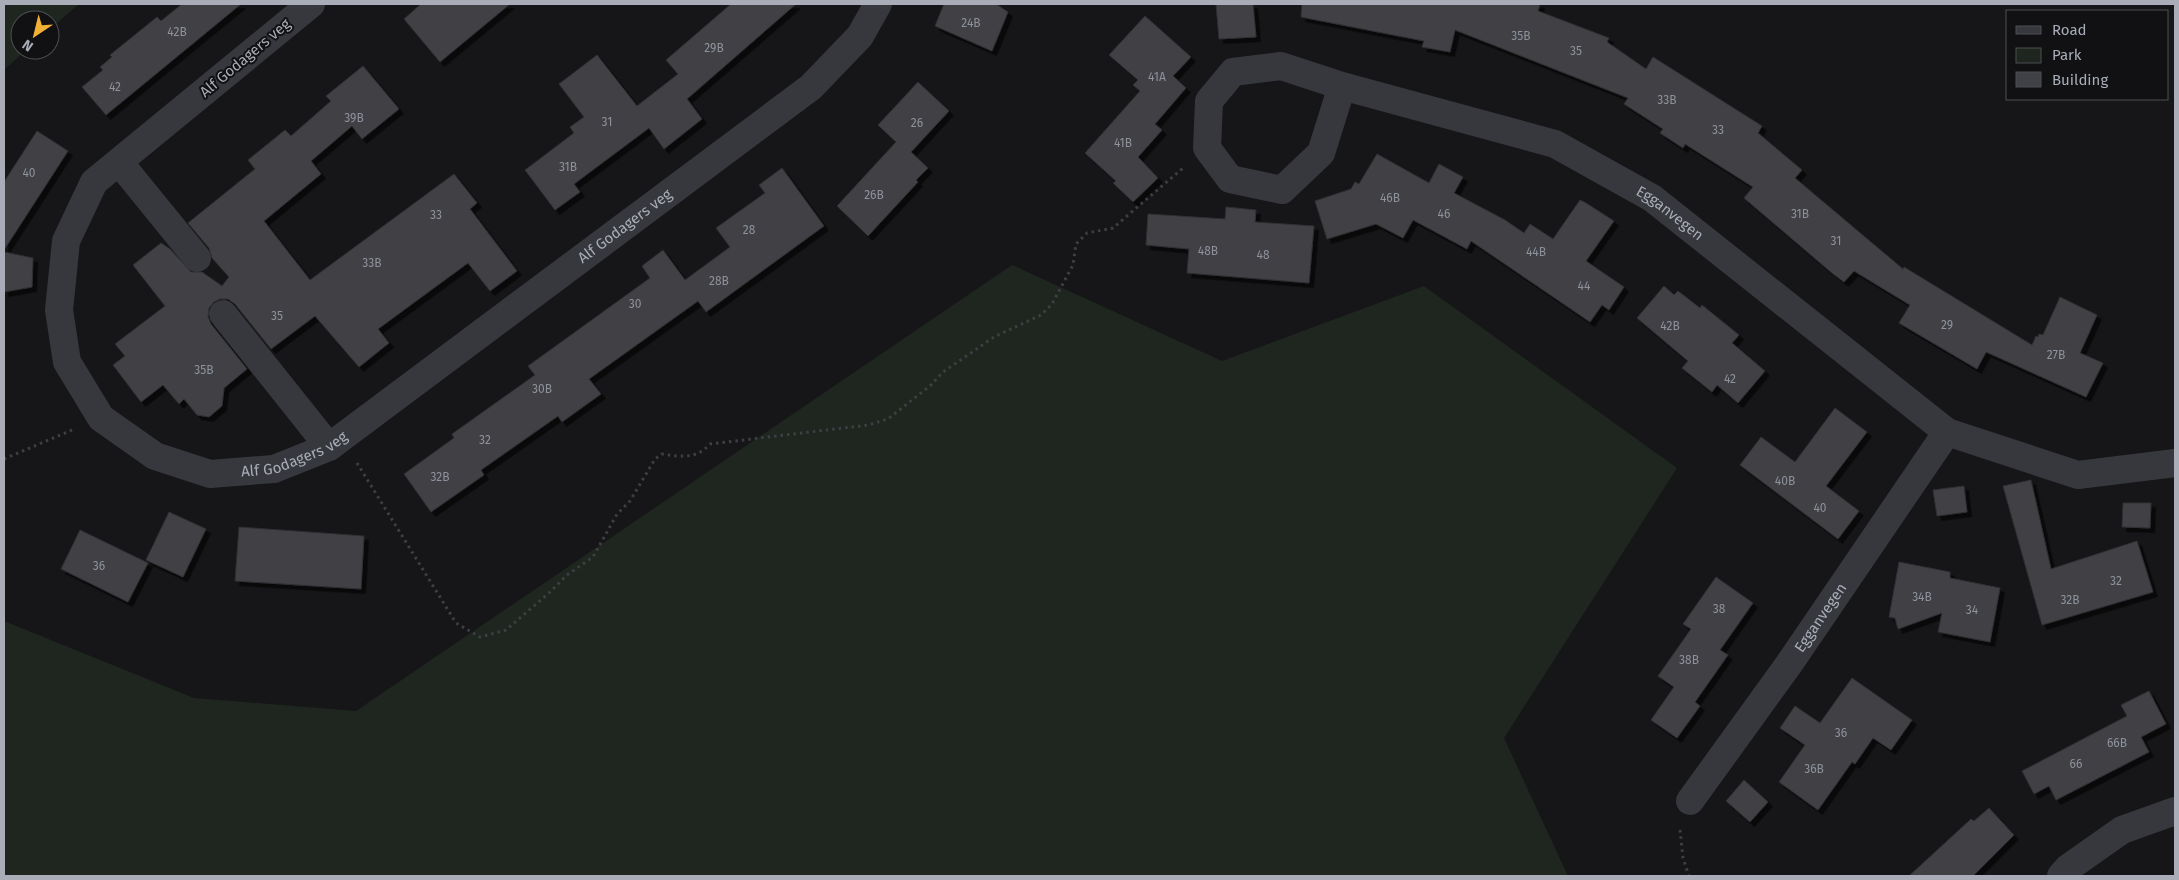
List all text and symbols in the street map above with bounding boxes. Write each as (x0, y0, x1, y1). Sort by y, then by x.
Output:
north arrow (10, 10, 60, 60)
legend (2006, 10, 2169, 100)
street label: Alf Godagers veg (196, 15, 294, 101)
house number: 24B (961, 16, 981, 30)
text: Road (2052, 21, 2087, 39)
house number: 42B (167, 25, 187, 39)
house number: 35B (1511, 29, 1531, 43)
text: N (19, 36, 37, 55)
house number: 29B (704, 41, 724, 55)
house number: 35 (1570, 44, 1582, 58)
text: Park (2052, 46, 2082, 64)
house number: 41A (1148, 70, 1166, 84)
text: Building (2052, 71, 2108, 89)
house number: 42 (109, 80, 121, 94)
house number: 33B (1657, 93, 1677, 107)
house number: 39B (344, 111, 364, 125)
house number: 31 (602, 115, 612, 129)
house number: 26 (911, 116, 923, 130)
house number: 33 (1712, 123, 1724, 137)
house number: 41B (1114, 136, 1132, 150)
house number: 31B (559, 160, 577, 174)
house number: 40 (22, 166, 36, 180)
street label: Egganvegen (1633, 182, 1707, 244)
street label: Alf Godagers veg (574, 185, 676, 267)
house number: 26B (864, 188, 884, 202)
house number: 46B (1380, 191, 1400, 205)
house number: 46 (1438, 207, 1450, 221)
house number: 31B (1791, 207, 1809, 221)
house number: 33 (430, 208, 442, 222)
house number: 28 (743, 223, 756, 237)
house number: 31 (1831, 234, 1841, 248)
house number: 48B (1198, 244, 1218, 258)
house number: 44B (1526, 245, 1546, 259)
house number: 48 (1257, 248, 1270, 262)
house number: 33B (362, 256, 382, 270)
house number: 28B (709, 274, 729, 288)
house number: 44 (1578, 279, 1591, 293)
house number: 30 (629, 297, 642, 311)
house number: 35 (271, 309, 283, 323)
house number: 29 (1941, 318, 1953, 332)
house number: 42B (1660, 319, 1680, 333)
house number: 27B (2047, 348, 2065, 362)
house number: 35B (194, 363, 214, 377)
house number: 42 (1724, 372, 1736, 386)
house number: 30B (532, 382, 552, 396)
street label: Alf Godagers veg (240, 427, 351, 481)
house number: 32 (479, 433, 491, 447)
house number: 32B (430, 470, 450, 484)
house number: 40B (1775, 474, 1795, 488)
house number: 40 (1813, 501, 1827, 515)
house number: 36 (93, 559, 105, 573)
house number: 32 (2110, 574, 2122, 588)
street label: Egganvegen (1791, 580, 1850, 656)
house number: 34B (1912, 590, 1932, 604)
house number: 32B (2060, 593, 2080, 607)
house number: 38 (1713, 602, 1726, 616)
house number: 34 (1966, 603, 1979, 617)
house number: 38B (1679, 653, 1699, 667)
house number: 36 (1835, 726, 1847, 740)
house number: 66B (2107, 736, 2127, 750)
house number: 66 (2070, 757, 2082, 771)
house number: 36B (1804, 762, 1824, 776)

